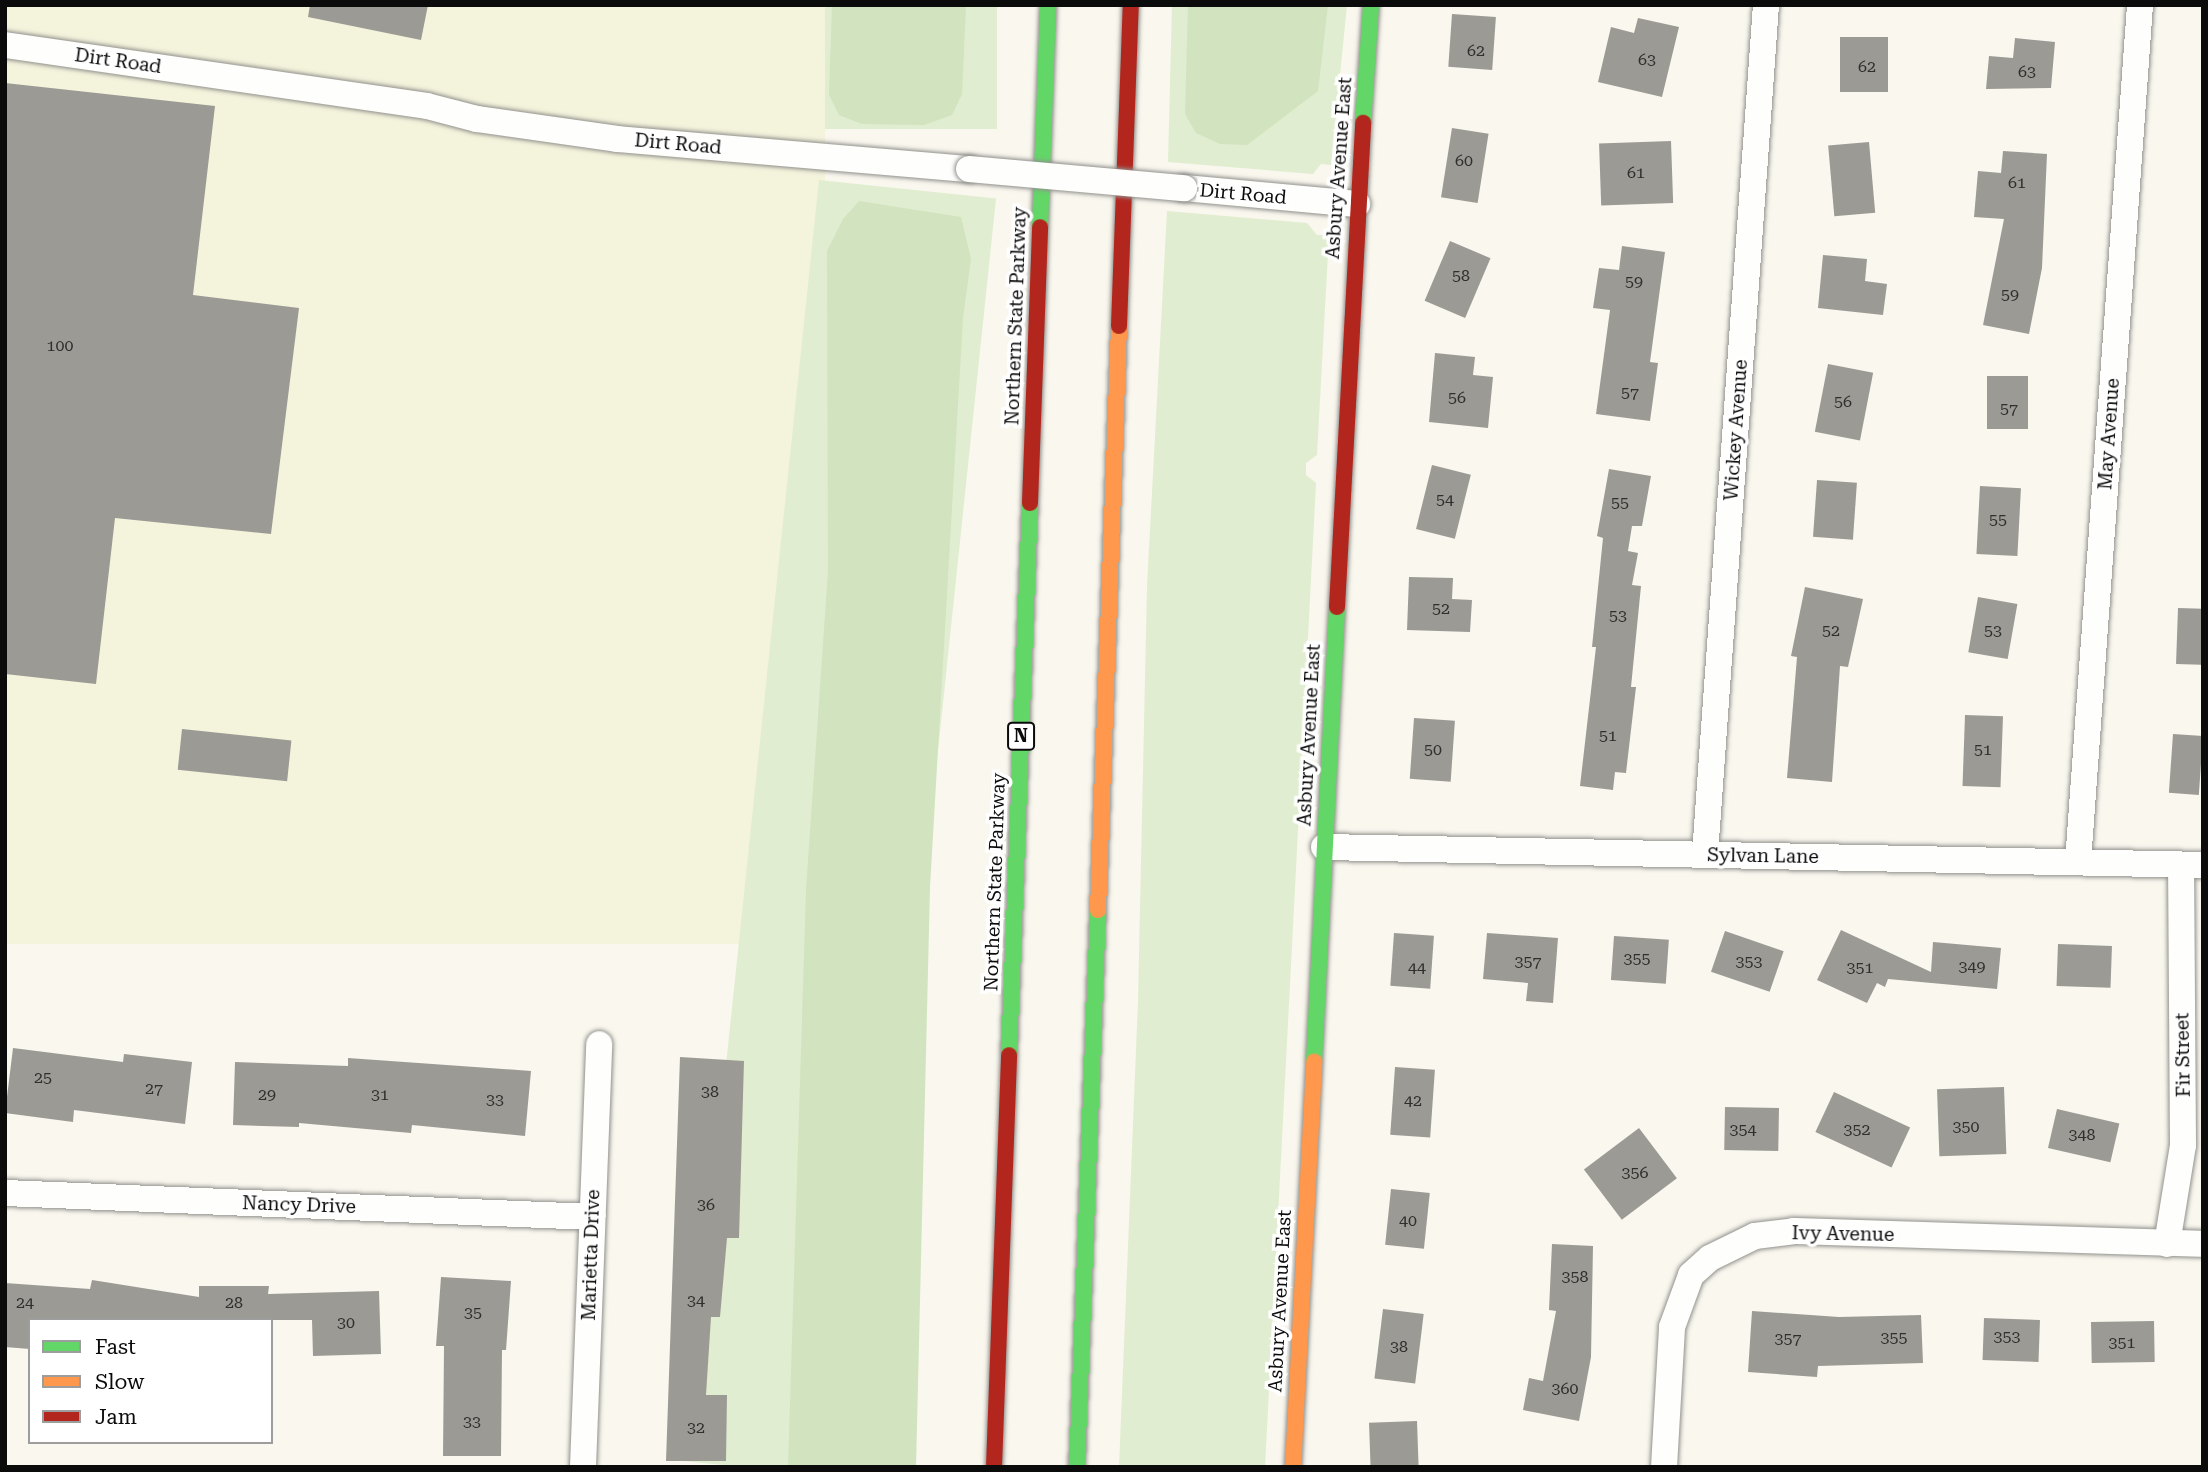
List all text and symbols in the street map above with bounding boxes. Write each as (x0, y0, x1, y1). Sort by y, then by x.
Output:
house number: 62 (1467, 41, 1485, 61)
street label: Dirt Road (73, 44, 163, 78)
house number: 63 (1638, 50, 1656, 70)
house number: 62 (1858, 57, 1876, 77)
house number: 63 (2018, 62, 2036, 82)
street label: Asbury Avenue East (1321, 76, 1357, 260)
street label: Dirt Road (633, 129, 723, 159)
house number: 60 (1455, 151, 1473, 171)
house number: 61 (1627, 163, 1645, 183)
house number: 61 (2008, 173, 2026, 193)
street label: Dirt Road (1198, 179, 1288, 209)
street label: Northern State Parkway (1001, 206, 1031, 426)
house number: 58 (1452, 266, 1470, 286)
house number: 59 (1625, 272, 1643, 292)
house number: 59 (2001, 285, 2019, 305)
house number: 100 (47, 336, 73, 356)
street label: Wickey Avenue (1720, 358, 1752, 502)
street label: May Avenue (2094, 377, 2124, 491)
house number: 57 (1621, 383, 1639, 403)
house number: 56 (1448, 388, 1466, 408)
house number: 56 (1834, 392, 1852, 412)
house number: 57 (2000, 399, 2018, 419)
house number: 54 (1436, 490, 1454, 510)
house number: 55 (1611, 493, 1629, 513)
house number: 55 (1989, 510, 2007, 530)
house number: 52 (1432, 599, 1450, 619)
house number: 53 (1609, 606, 1627, 626)
house number: 52 (1822, 621, 1840, 641)
house number: 53 (1984, 621, 2002, 641)
street label: Asbury Avenue East (1293, 643, 1325, 827)
road number: N (1007, 722, 1035, 750)
house number: 51 (1599, 726, 1617, 746)
house number: 50 (1424, 740, 1442, 760)
house number: 51 (1974, 740, 1992, 760)
street label: Northern State Parkway (980, 772, 1010, 992)
street label: Sylvan Lane (1707, 844, 1819, 868)
house number: 355 (1624, 949, 1650, 969)
house number: 357 (1515, 952, 1541, 972)
house number: 353 (1736, 952, 1762, 972)
house number: 349 (1959, 957, 1985, 977)
house number: 44 (1408, 958, 1426, 978)
house number: 351 (1847, 958, 1873, 978)
street label: Fir Street (2171, 1013, 2195, 1097)
house number: 25 (34, 1068, 52, 1088)
house number: 27 (145, 1079, 163, 1099)
house number: 38 (701, 1082, 719, 1102)
house number: 29 (258, 1085, 276, 1105)
house number: 31 (371, 1085, 389, 1105)
house number: 33 (486, 1090, 504, 1110)
house number: 42 (1404, 1091, 1422, 1111)
house number: 350 (1953, 1117, 1979, 1137)
house number: 354 (1730, 1120, 1756, 1140)
house number: 352 (1844, 1120, 1870, 1140)
house number: 348 (2069, 1125, 2095, 1145)
house number: 356 (1622, 1163, 1648, 1183)
street label: Marietta Drive (577, 1189, 605, 1321)
street label: Nancy Drive (242, 1192, 356, 1218)
house number: 36 (697, 1195, 715, 1215)
street label: Asbury Avenue East (1264, 1209, 1296, 1393)
house number: 40 (1399, 1211, 1417, 1231)
street label: Ivy Avenue (1791, 1222, 1895, 1246)
house number: 358 (1562, 1267, 1588, 1287)
house number: 34 (687, 1291, 705, 1311)
house number: 24 (16, 1293, 34, 1313)
house number: 28 (225, 1293, 243, 1313)
house number: 35 (464, 1303, 482, 1323)
house number: 30 (337, 1313, 355, 1333)
legend (28, 1318, 273, 1444)
house number: 353 (1994, 1327, 2020, 1347)
house number: 355 (1881, 1328, 1907, 1348)
house number: 357 (1775, 1329, 1801, 1349)
house number: 351 (2109, 1333, 2135, 1353)
text: Fast (95, 1335, 136, 1359)
house number: 38 (1390, 1337, 1408, 1357)
text: Slow (95, 1370, 144, 1394)
house number: 360 (1552, 1379, 1578, 1399)
text: Jam (95, 1405, 137, 1429)
house number: 33 (463, 1412, 481, 1432)
house number: 32 (687, 1418, 705, 1438)

